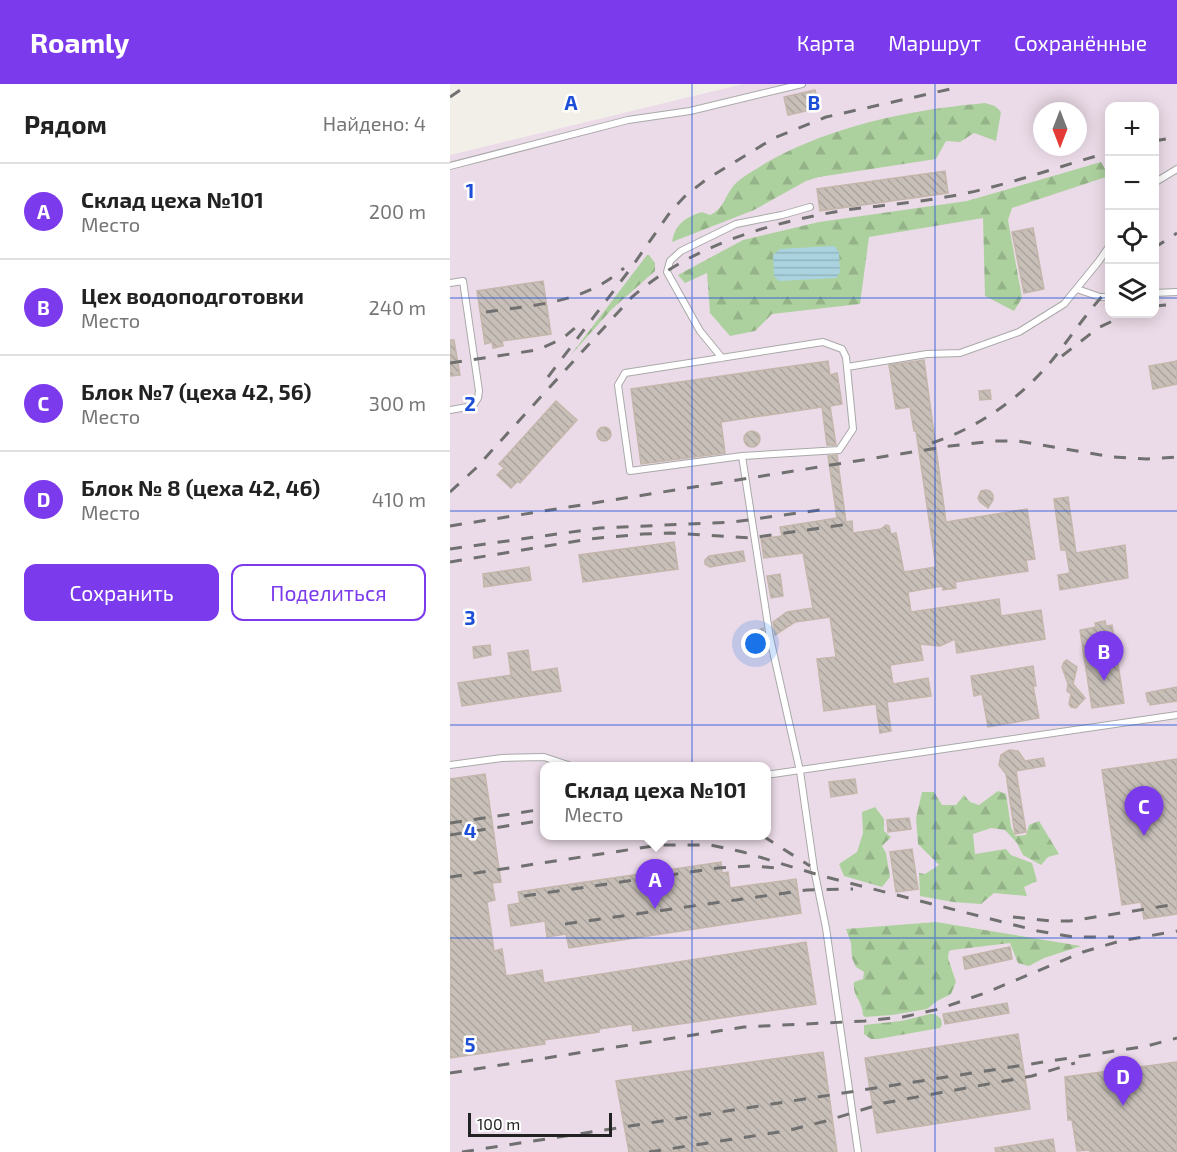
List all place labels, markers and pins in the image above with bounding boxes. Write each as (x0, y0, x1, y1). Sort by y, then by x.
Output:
pin: B (1084, 632, 1124, 681)
pin: C (1124, 786, 1164, 836)
pin: A (636, 860, 674, 909)
pin: D (1104, 1056, 1142, 1106)

